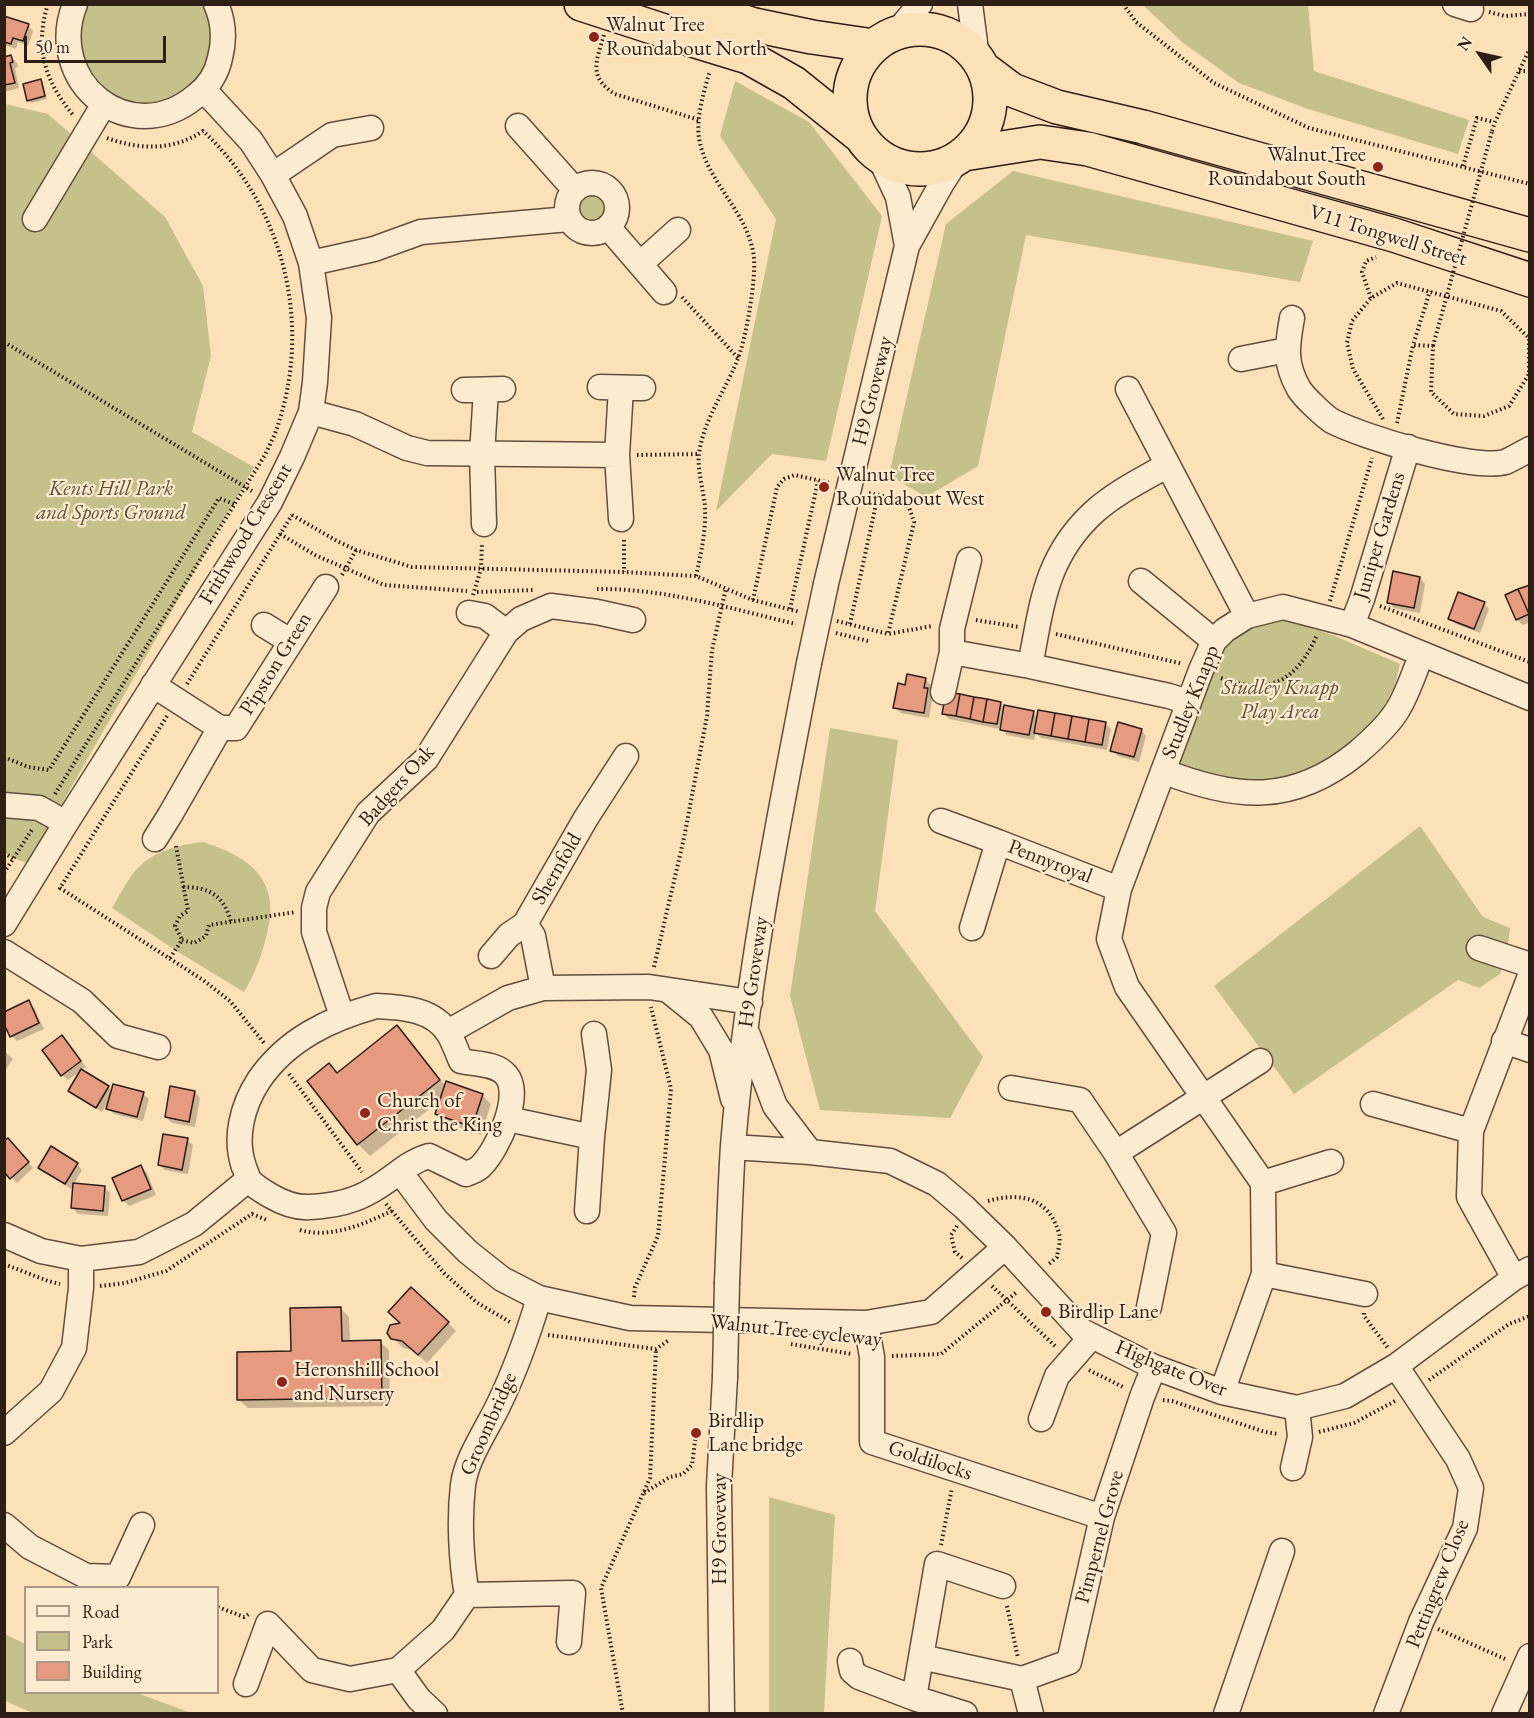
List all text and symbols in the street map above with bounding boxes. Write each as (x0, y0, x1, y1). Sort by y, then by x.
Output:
place label: Walnut Tree Roundabout North (606, 12, 767, 62)
scale bar (27, 24, 170, 62)
north arrow (1450, 24, 1510, 84)
marker: Walnut Tree Roundabout North (587, 30, 601, 44)
text: N (1452, 32, 1477, 55)
text: 50 m (35, 35, 70, 58)
place label: Walnut Tree Roundabout South (1208, 142, 1366, 192)
marker: Walnut Tree Roundabout South (1371, 160, 1385, 174)
street label: V11 Tongwell Street (1306, 200, 1470, 272)
street label: H9 Groveway (847, 334, 899, 448)
street label: Frithwood Crescent (194, 459, 298, 609)
place label: Walnut Tree Roundabout West (836, 462, 984, 512)
street label: Juniper Gardens (1349, 469, 1411, 603)
park label: Kents Hill Park and Sports Ground (36, 476, 186, 526)
marker: Walnut Tree Roundabout West (817, 480, 831, 494)
street label: Pipston Green (235, 608, 317, 720)
street label: Studley Knapp (1157, 642, 1225, 762)
park label: Studley Knapp Play Area (1222, 675, 1338, 725)
street label: Badgers Oak (354, 740, 440, 832)
street label: Shernfold (526, 829, 588, 909)
street label: Pennyroyal (1004, 834, 1096, 890)
street label: H9 Groveway (734, 915, 774, 1029)
place label: Church of Christ the King (377, 1088, 502, 1138)
marker: Church of Christ the King (358, 1106, 372, 1120)
place label: Birdlip Lane (1058, 1299, 1158, 1325)
marker: Birdlip Lane (1039, 1305, 1053, 1319)
street label: Walnut Tree cycleway (709, 1309, 883, 1353)
street label: Highgate Over (1111, 1335, 1231, 1403)
place label: Heronshill School and Nursery (294, 1357, 439, 1407)
street label: Groombridge (455, 1368, 523, 1480)
marker: Heronshill School and Nursery (275, 1375, 289, 1389)
place label: Birdlip Lane bridge (708, 1408, 803, 1458)
marker: Birdlip Lane bridge (689, 1426, 703, 1440)
street label: Goldilocks (885, 1436, 975, 1486)
street label: Pimpernel Grove (1070, 1468, 1130, 1606)
street label: H9 Groveway (707, 1473, 733, 1585)
street label: Pettingrew Close (1401, 1516, 1475, 1652)
legend (24, 1586, 219, 1694)
text: Road (82, 1600, 120, 1623)
text: Park (82, 1630, 113, 1653)
text: Building (82, 1660, 142, 1683)

